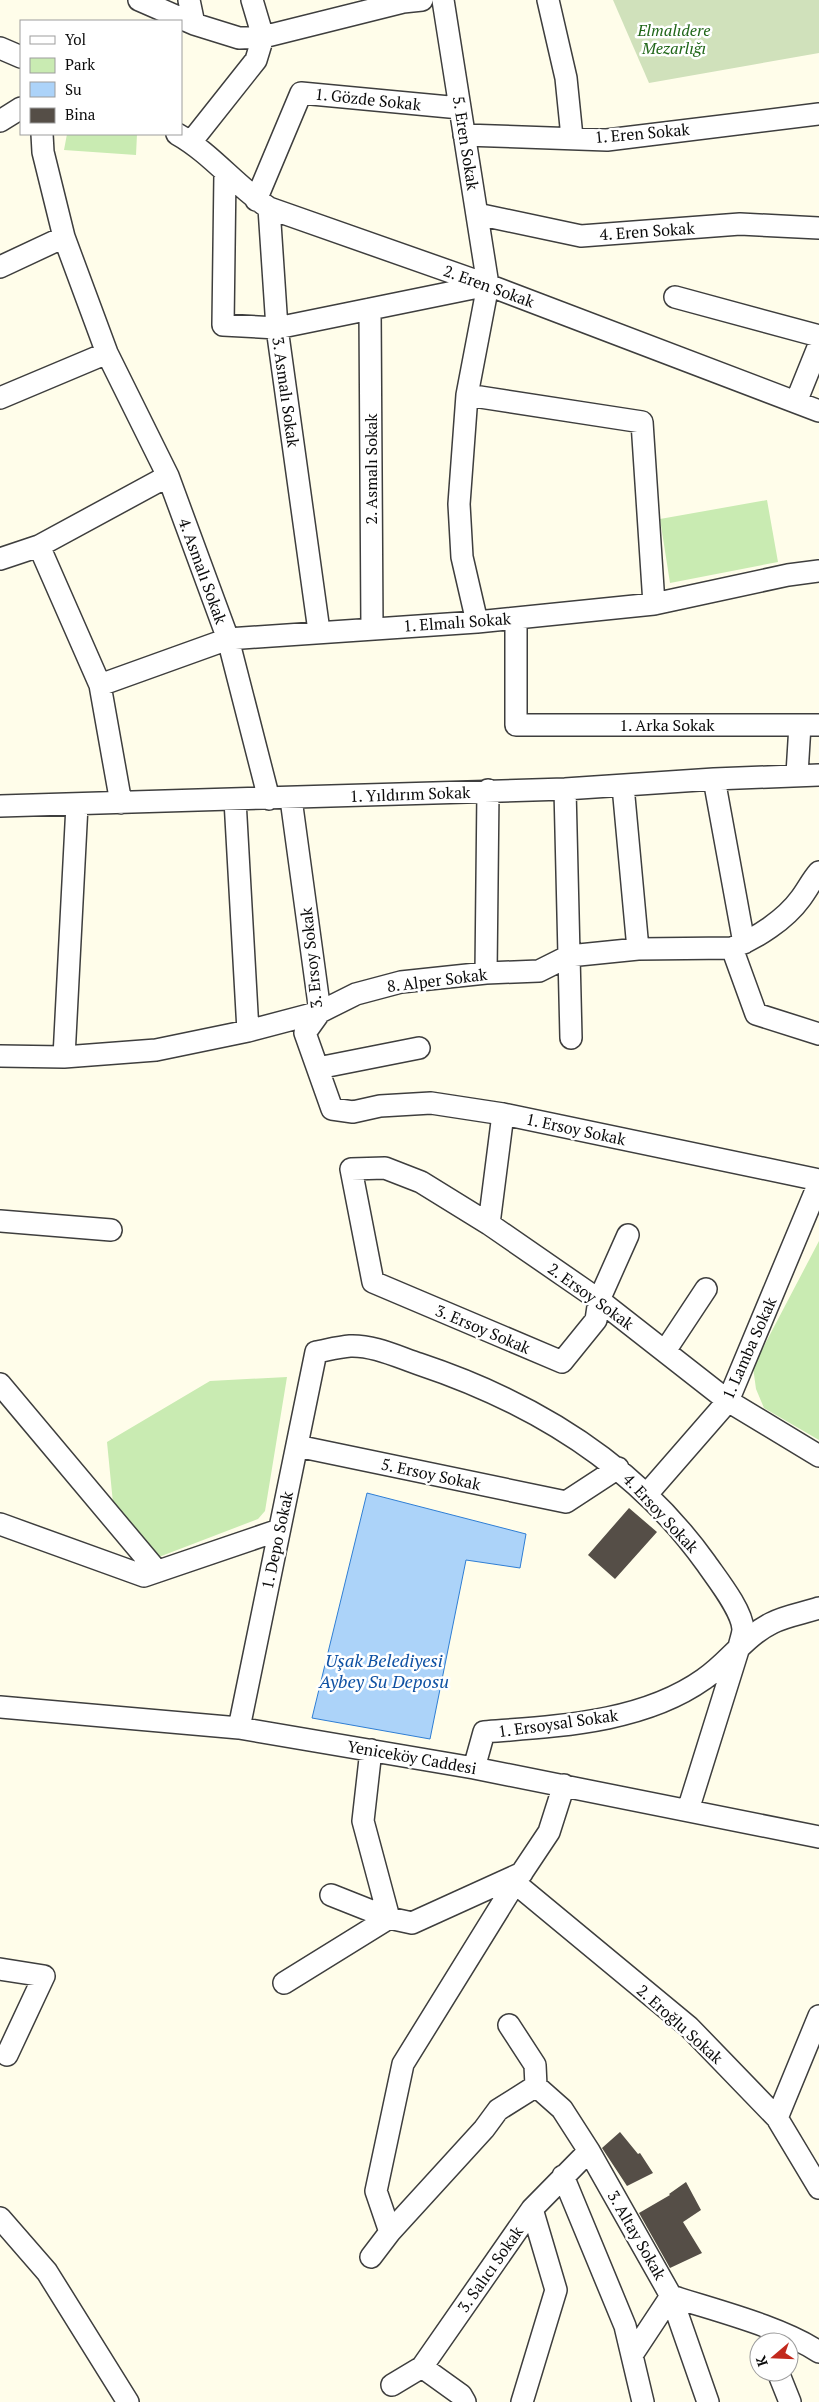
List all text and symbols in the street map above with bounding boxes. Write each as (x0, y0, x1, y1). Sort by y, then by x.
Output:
park label: Elmalıdere Mezarlığı (636, 19, 711, 59)
legend (20, 20, 182, 135)
text: Yol (65, 29, 86, 49)
text: Park (65, 54, 95, 74)
text: Su (65, 79, 82, 99)
street label: 1. Gözde Sokak (314, 82, 423, 116)
street label: 5. Eren Sokak (448, 94, 484, 192)
text: Bina (65, 104, 96, 124)
street label: 1. Eren Sokak (594, 118, 691, 148)
street label: 4. Eren Sokak (599, 217, 696, 245)
street label: 2. Eren Sokak (441, 259, 538, 313)
street label: 3. Asmalı Sokak (267, 335, 305, 449)
street label: 2. Asmalı Sokak (360, 413, 382, 525)
street label: 4. Asmalı Sokak (174, 515, 233, 628)
street label: 1. Elmalı Sokak (402, 607, 512, 637)
street label: 1. Arka Sokak (619, 714, 715, 736)
street label: 1. Yıldırım Sokak (349, 781, 471, 807)
street label: 3. Ersoy Sokak (295, 906, 327, 1009)
street label: 8. Alper Sokak (386, 963, 489, 997)
street label: 1. Ersoy Sokak (524, 1108, 628, 1150)
street label: 2. Ersoy Sokak (544, 1257, 639, 1335)
street label: 1. Lamba Sokak (717, 1293, 782, 1403)
street label: 3. Ersoy Sokak (432, 1299, 535, 1359)
street label: 5. Ersoy Sokak (379, 1453, 483, 1495)
street label: 4. Ersoy Sokak (618, 1469, 704, 1558)
street label: 1. Depo Sokak (256, 1488, 298, 1591)
water label: Uşak Belediyesi Aybey Su Deposu (318, 1648, 449, 1693)
street label: 1. Ersoysal Sokak (497, 1704, 620, 1742)
street label: Yeniceköy Caddesi (346, 1735, 479, 1779)
street label: 2. Eroğlu Sokak (632, 1979, 728, 2069)
street label: 3. Altay Sokak (603, 2186, 672, 2284)
street label: 3. Salıcı Sokak (452, 2221, 528, 2317)
north arrow (749, 2332, 799, 2382)
text: K (751, 2354, 772, 2369)

